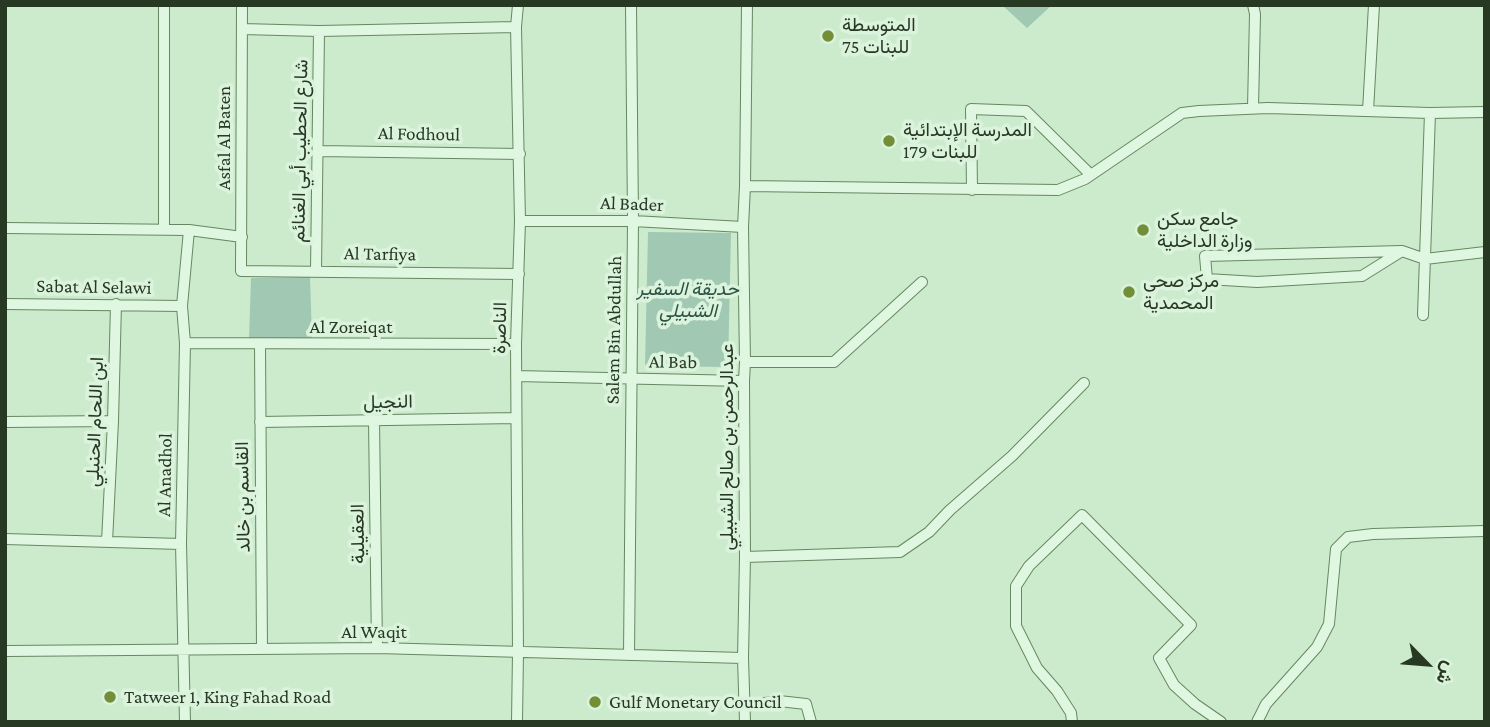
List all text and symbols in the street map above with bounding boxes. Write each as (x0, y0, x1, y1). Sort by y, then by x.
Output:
place label: المتوسطة 75 للبنات (842, 14, 916, 58)
marker: المتوسطة 75 للبنات (820, 28, 836, 44)
street label: شارع الحطيب أبي الغنائم (287, 59, 313, 243)
street label: Asfal Al Baten (213, 86, 235, 190)
place label: المدرسة الإبتدائية 179 للبنات (903, 119, 1032, 163)
street label: Al Fodhoul (378, 122, 460, 146)
marker: المدرسة الإبتدائية 179 للبنات (881, 133, 897, 149)
street label: Al Bader (600, 191, 664, 217)
place label: جامع سكن وزارة الداخلية (1157, 208, 1252, 252)
marker: جامع سكن وزارة الداخلية (1135, 222, 1151, 238)
street label: Al Tarfiya (344, 242, 416, 266)
street label: Salem Bin Abdullah (601, 256, 627, 404)
place label: مركز صحي المحمدية (1143, 270, 1219, 314)
street label: Sabat Al Selawi (36, 275, 152, 299)
park label: حديقة السفير الشبيلي (637, 278, 739, 322)
marker: مركز صحي المحمدية (1121, 284, 1137, 300)
street label: الناصرة (488, 302, 512, 354)
street label: Al Zoreiqat (309, 316, 393, 338)
street label: عبدالرحمن بن صالح الشبيلي (716, 344, 738, 550)
street label: Al Bab (649, 350, 697, 374)
street label: ابن اللحام الحنبلي (81, 357, 109, 487)
street label: النجيل (363, 390, 413, 414)
street label: Al Anadhol (153, 433, 177, 517)
street label: القاسم بن خالد (231, 441, 255, 553)
street label: العقيلية (346, 504, 370, 564)
street label: Al Waqit (341, 621, 407, 643)
north arrow (1392, 629, 1462, 699)
text: ش (1432, 658, 1461, 688)
place label: Tatweer 1, King Fahad Road (124, 686, 331, 708)
marker: Tatweer 1, King Fahad Road (102, 689, 118, 705)
place label: Gulf Monetary Council (609, 691, 782, 713)
marker: Gulf Monetary Council (587, 694, 603, 710)

